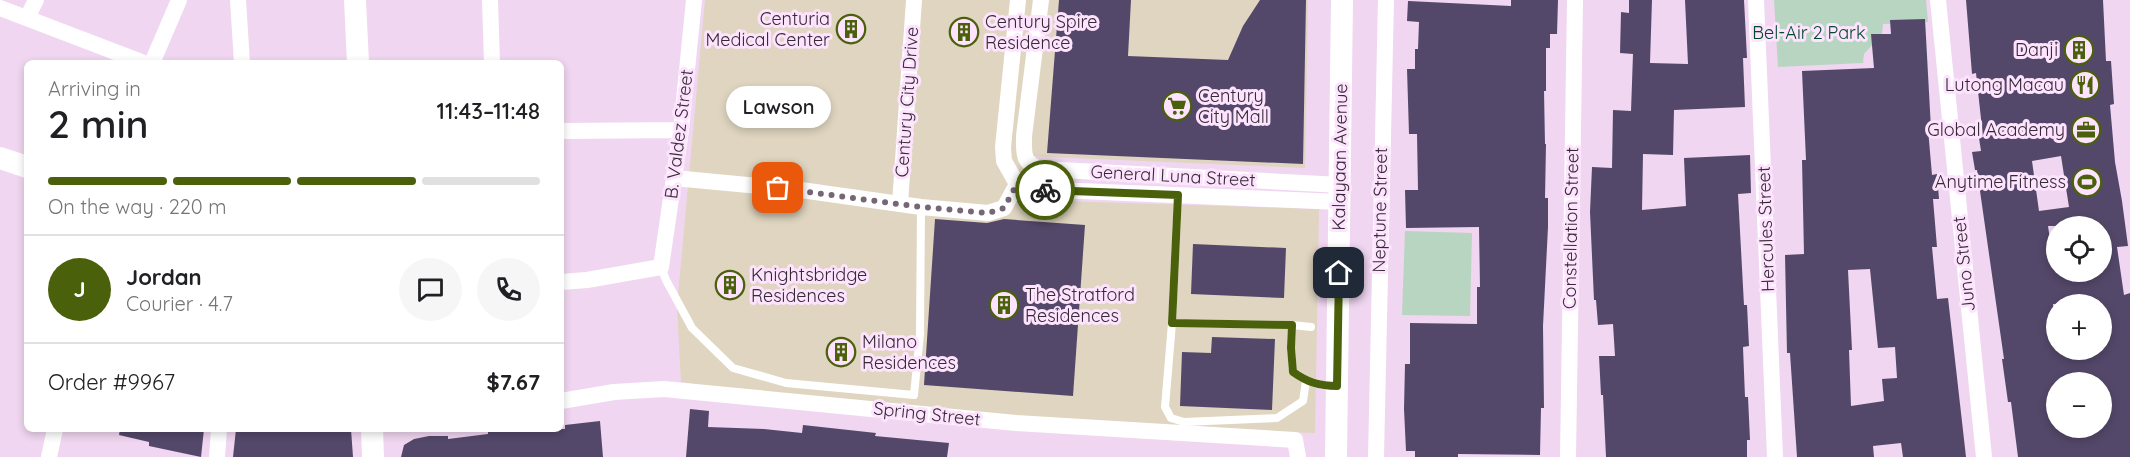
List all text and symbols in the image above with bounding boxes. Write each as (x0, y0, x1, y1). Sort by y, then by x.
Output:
place label: Centuria Medical Center (705, 7, 830, 51)
place label: Century Spire Residence (985, 10, 1097, 54)
building icon: Centuria Medical Center (835, 13, 867, 45)
building icon: Century Spire Residence (948, 16, 980, 48)
park label: Bel-Air 2 Park (1752, 21, 1866, 44)
street label: Century City Drive (890, 26, 923, 178)
building icon: Danji (2063, 34, 2095, 66)
place label: Danji (2015, 38, 2058, 61)
street label: B. Valdez Street (659, 68, 698, 200)
restaurant icon: Lutong Macau (2069, 69, 2101, 101)
place label: Lutong Macau (1945, 73, 2064, 96)
text: Arriving in (48, 76, 141, 101)
street label: Kalayaan Avenue (1327, 83, 1352, 231)
place label: Century City Mall (1198, 84, 1269, 128)
callout: Lawson (726, 86, 830, 128)
supermarket icon: Century City Mall (1161, 90, 1193, 122)
text: Lawson (742, 94, 815, 119)
text: 11:43–11:48 (436, 97, 540, 125)
text: 2 min (48, 99, 149, 148)
office icon: Global Academy (2070, 114, 2102, 146)
place label: Global Academy (1927, 118, 2065, 141)
street label: Neptune Street (1367, 147, 1392, 273)
street label: Constellation Street (1558, 147, 1583, 309)
courier (1015, 160, 1075, 220)
street label: General Luna Street (1090, 160, 1256, 191)
pin (752, 162, 803, 213)
street label: Hercules Street (1752, 166, 1779, 292)
sports icon: Anytime Fitness (2071, 166, 2103, 198)
place label: Anytime Fitness (1935, 170, 2066, 193)
icon: bag (761, 171, 794, 204)
icon: bike (1029, 174, 1062, 207)
text: On the way · 220 m (48, 194, 226, 219)
street label: Juno Street (1947, 215, 1980, 313)
map controls (2046, 216, 2112, 438)
button: locate (2046, 216, 2112, 282)
pin (1313, 247, 1364, 298)
icon: home (1322, 256, 1355, 289)
button: chat (399, 258, 462, 321)
button: phone (477, 258, 540, 321)
text: Jordan (126, 263, 202, 291)
place label: Knightsbridge Residences (751, 263, 867, 307)
building icon: Knightsbridge Residences (714, 269, 746, 301)
text: J (73, 275, 86, 303)
place label: The Stratford Residences (1025, 283, 1135, 327)
building icon: The Stratford Residences (988, 289, 1020, 321)
text: Courier · 4.7 (126, 291, 233, 316)
button: + (2046, 294, 2112, 360)
place label: Milano Residences (862, 330, 956, 374)
building icon: Milano Residences (825, 336, 857, 368)
text: Order #9967 (48, 368, 175, 396)
text: $7.67 (487, 368, 540, 396)
button: − (2046, 372, 2112, 438)
street label: Spring Street (872, 396, 982, 431)

